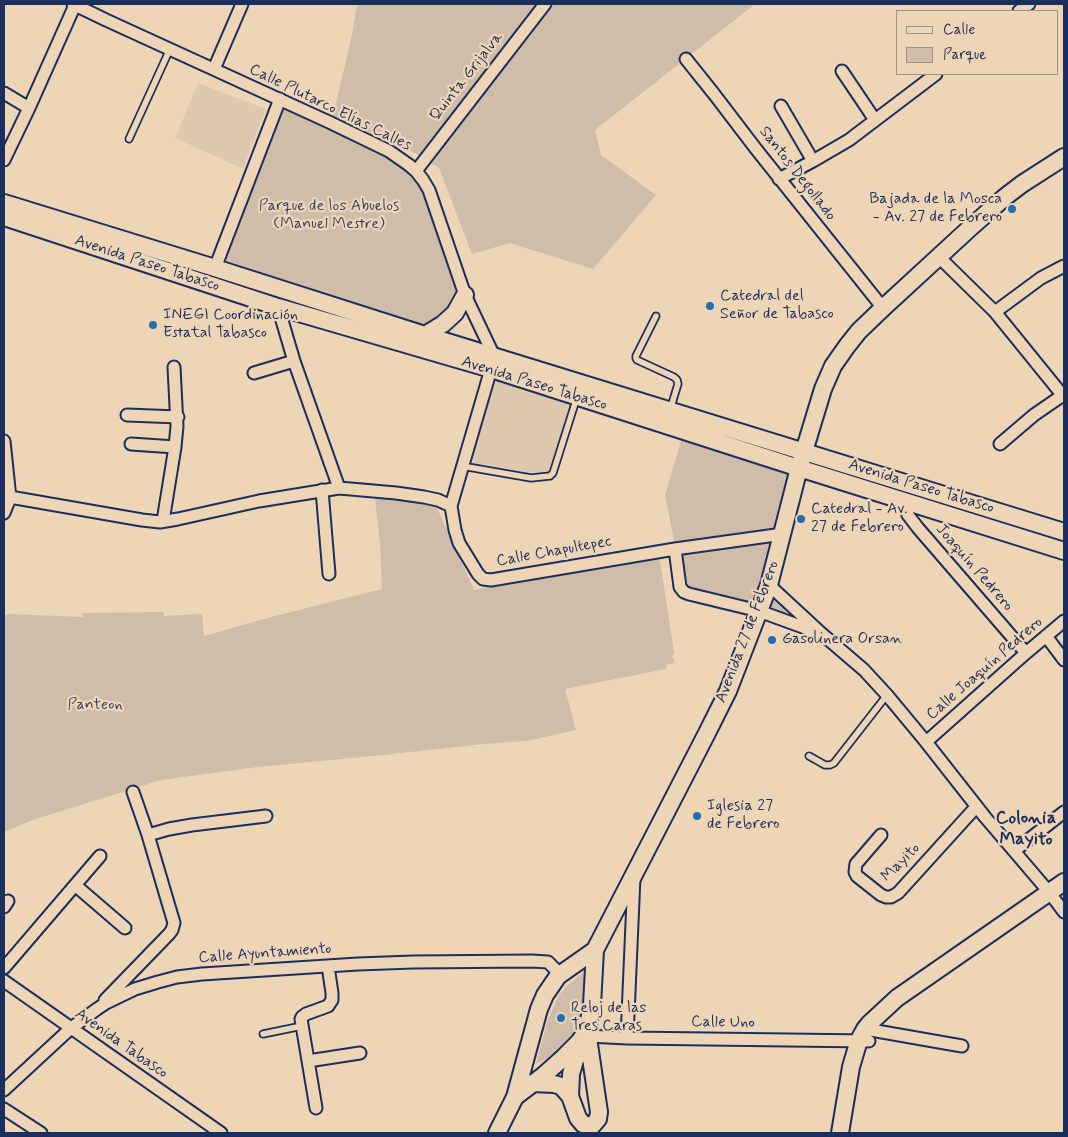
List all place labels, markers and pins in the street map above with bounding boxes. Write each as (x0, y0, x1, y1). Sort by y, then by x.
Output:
place label: Bajada de la Mosca - Av. 27 de Febrero (869, 190, 1002, 228)
marker: Bajada de la Mosca - Av. 27 de Febrero (1006, 203, 1018, 215)
place label: Catedral del Señor de Tabasco (720, 287, 834, 325)
marker: Catedral del Señor de Tabasco (704, 300, 716, 312)
place label: INEGI Coordinación Estatal Tabasco (163, 306, 298, 344)
marker: INEGI Coordinación Estatal Tabasco (147, 319, 159, 331)
place label: Catedral - Av. 27 de Febrero (811, 500, 908, 538)
marker: Catedral - Av. 27 de Febrero (795, 513, 807, 525)
place label: Gasolinera Orsan (782, 630, 902, 650)
marker: Gasolinera Orsan (766, 634, 778, 646)
place label: Iglesia 27 de Febrero (707, 797, 780, 835)
marker: Iglesia 27 de Febrero (691, 810, 703, 822)
place label: Reloj de las Tres Caras (571, 999, 646, 1037)
marker: Reloj de las Tres Caras (555, 1012, 567, 1024)

